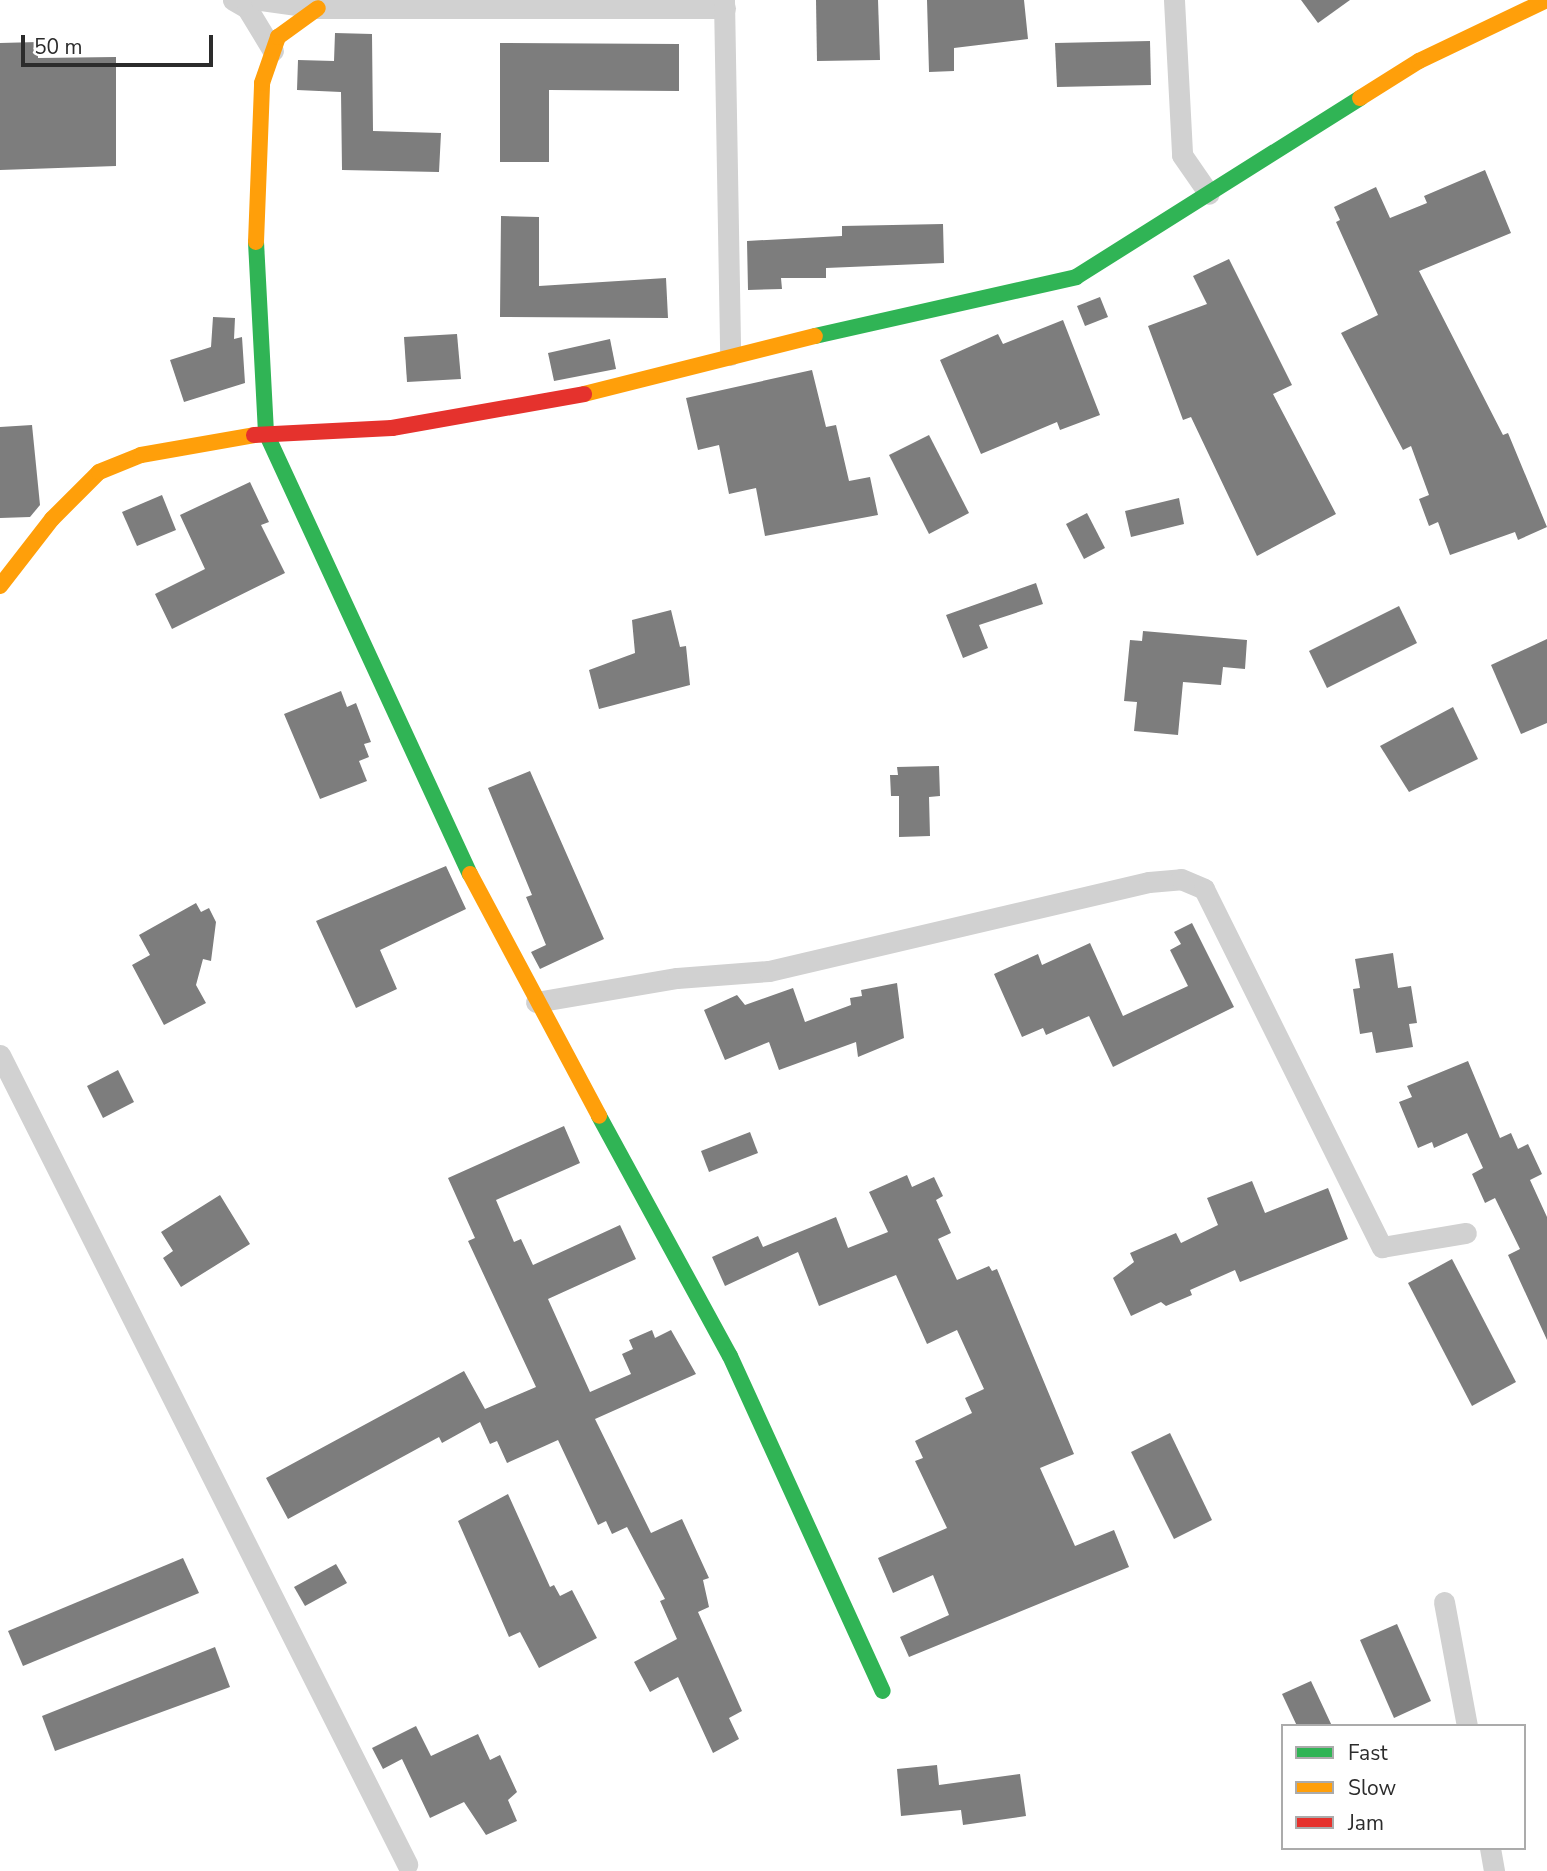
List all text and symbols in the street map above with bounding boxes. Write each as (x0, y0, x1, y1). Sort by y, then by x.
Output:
scale bar (24, 21, 217, 65)
text: 50 m (34, 33, 83, 61)
legend (1281, 1724, 1526, 1850)
text: Fast (1348, 1739, 1388, 1767)
text: Slow (1348, 1774, 1396, 1802)
text: Jam (1348, 1809, 1384, 1837)

